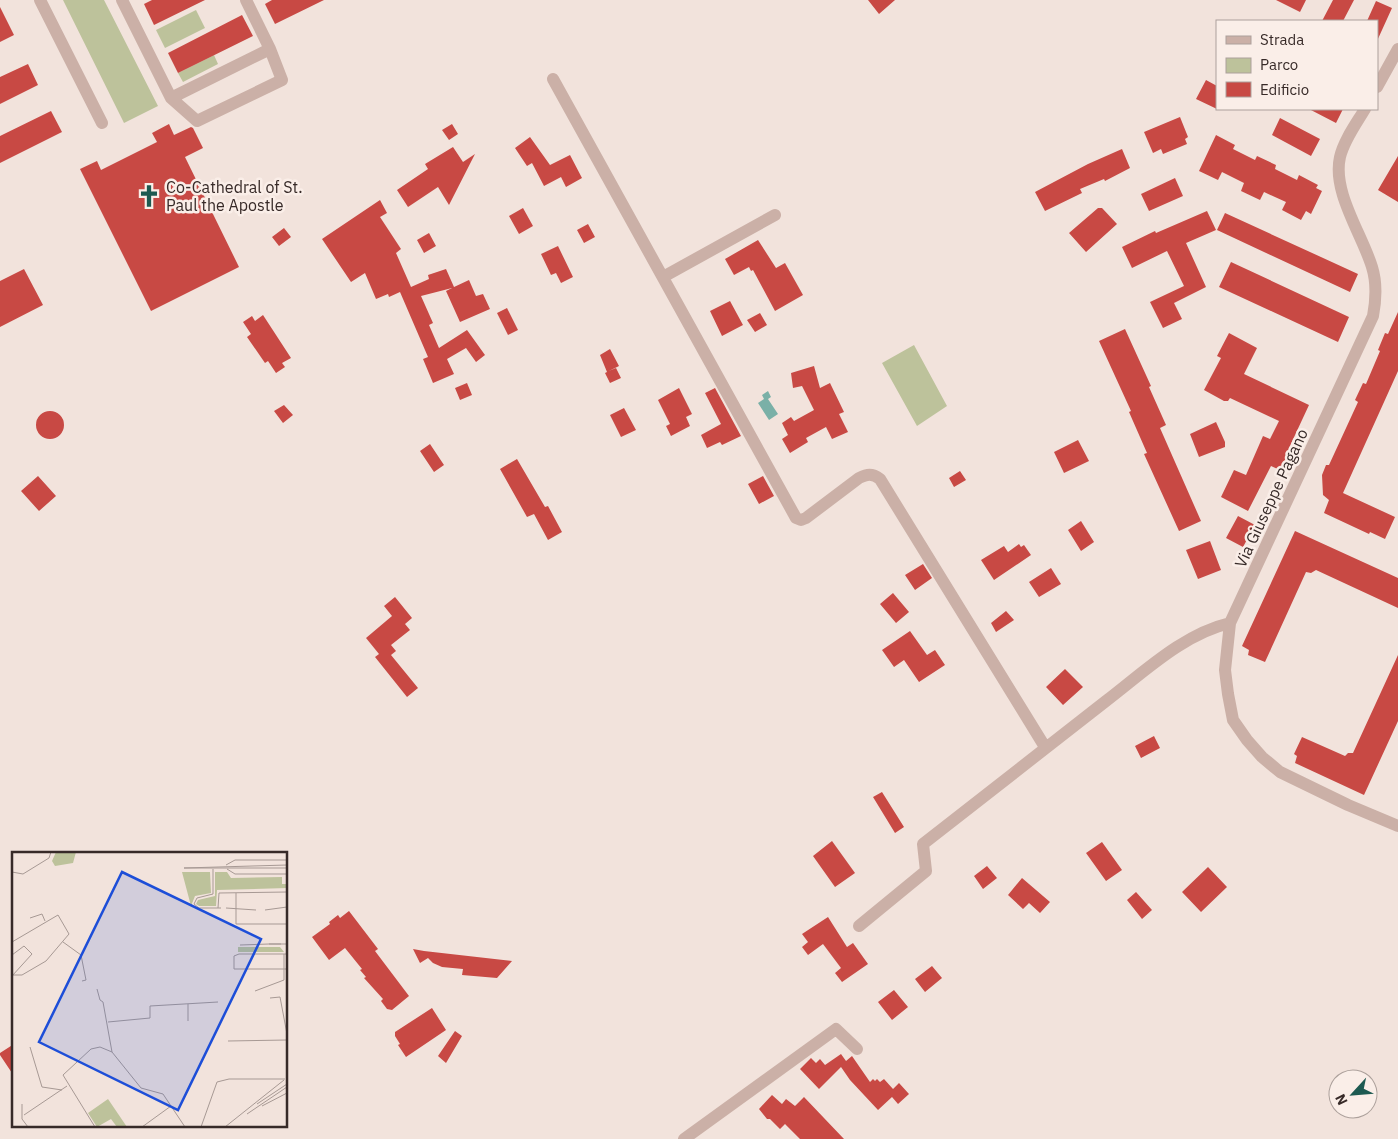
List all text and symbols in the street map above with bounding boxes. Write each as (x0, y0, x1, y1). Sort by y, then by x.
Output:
legend (1216, 20, 1378, 110)
text: Strada (1260, 30, 1304, 49)
text: Parco (1260, 55, 1298, 74)
text: Edificio (1260, 80, 1309, 99)
place label: Co-Cathedral of St. Paul the Apostle (166, 177, 303, 215)
church icon: Co-Cathedral of St. Paul the Apostle (136, 183, 162, 209)
street label: Via Giuseppe Pagano (1230, 425, 1312, 571)
inset map (12, 852, 288, 1126)
north arrow (1328, 1069, 1378, 1119)
text: N (1331, 1091, 1352, 1108)

